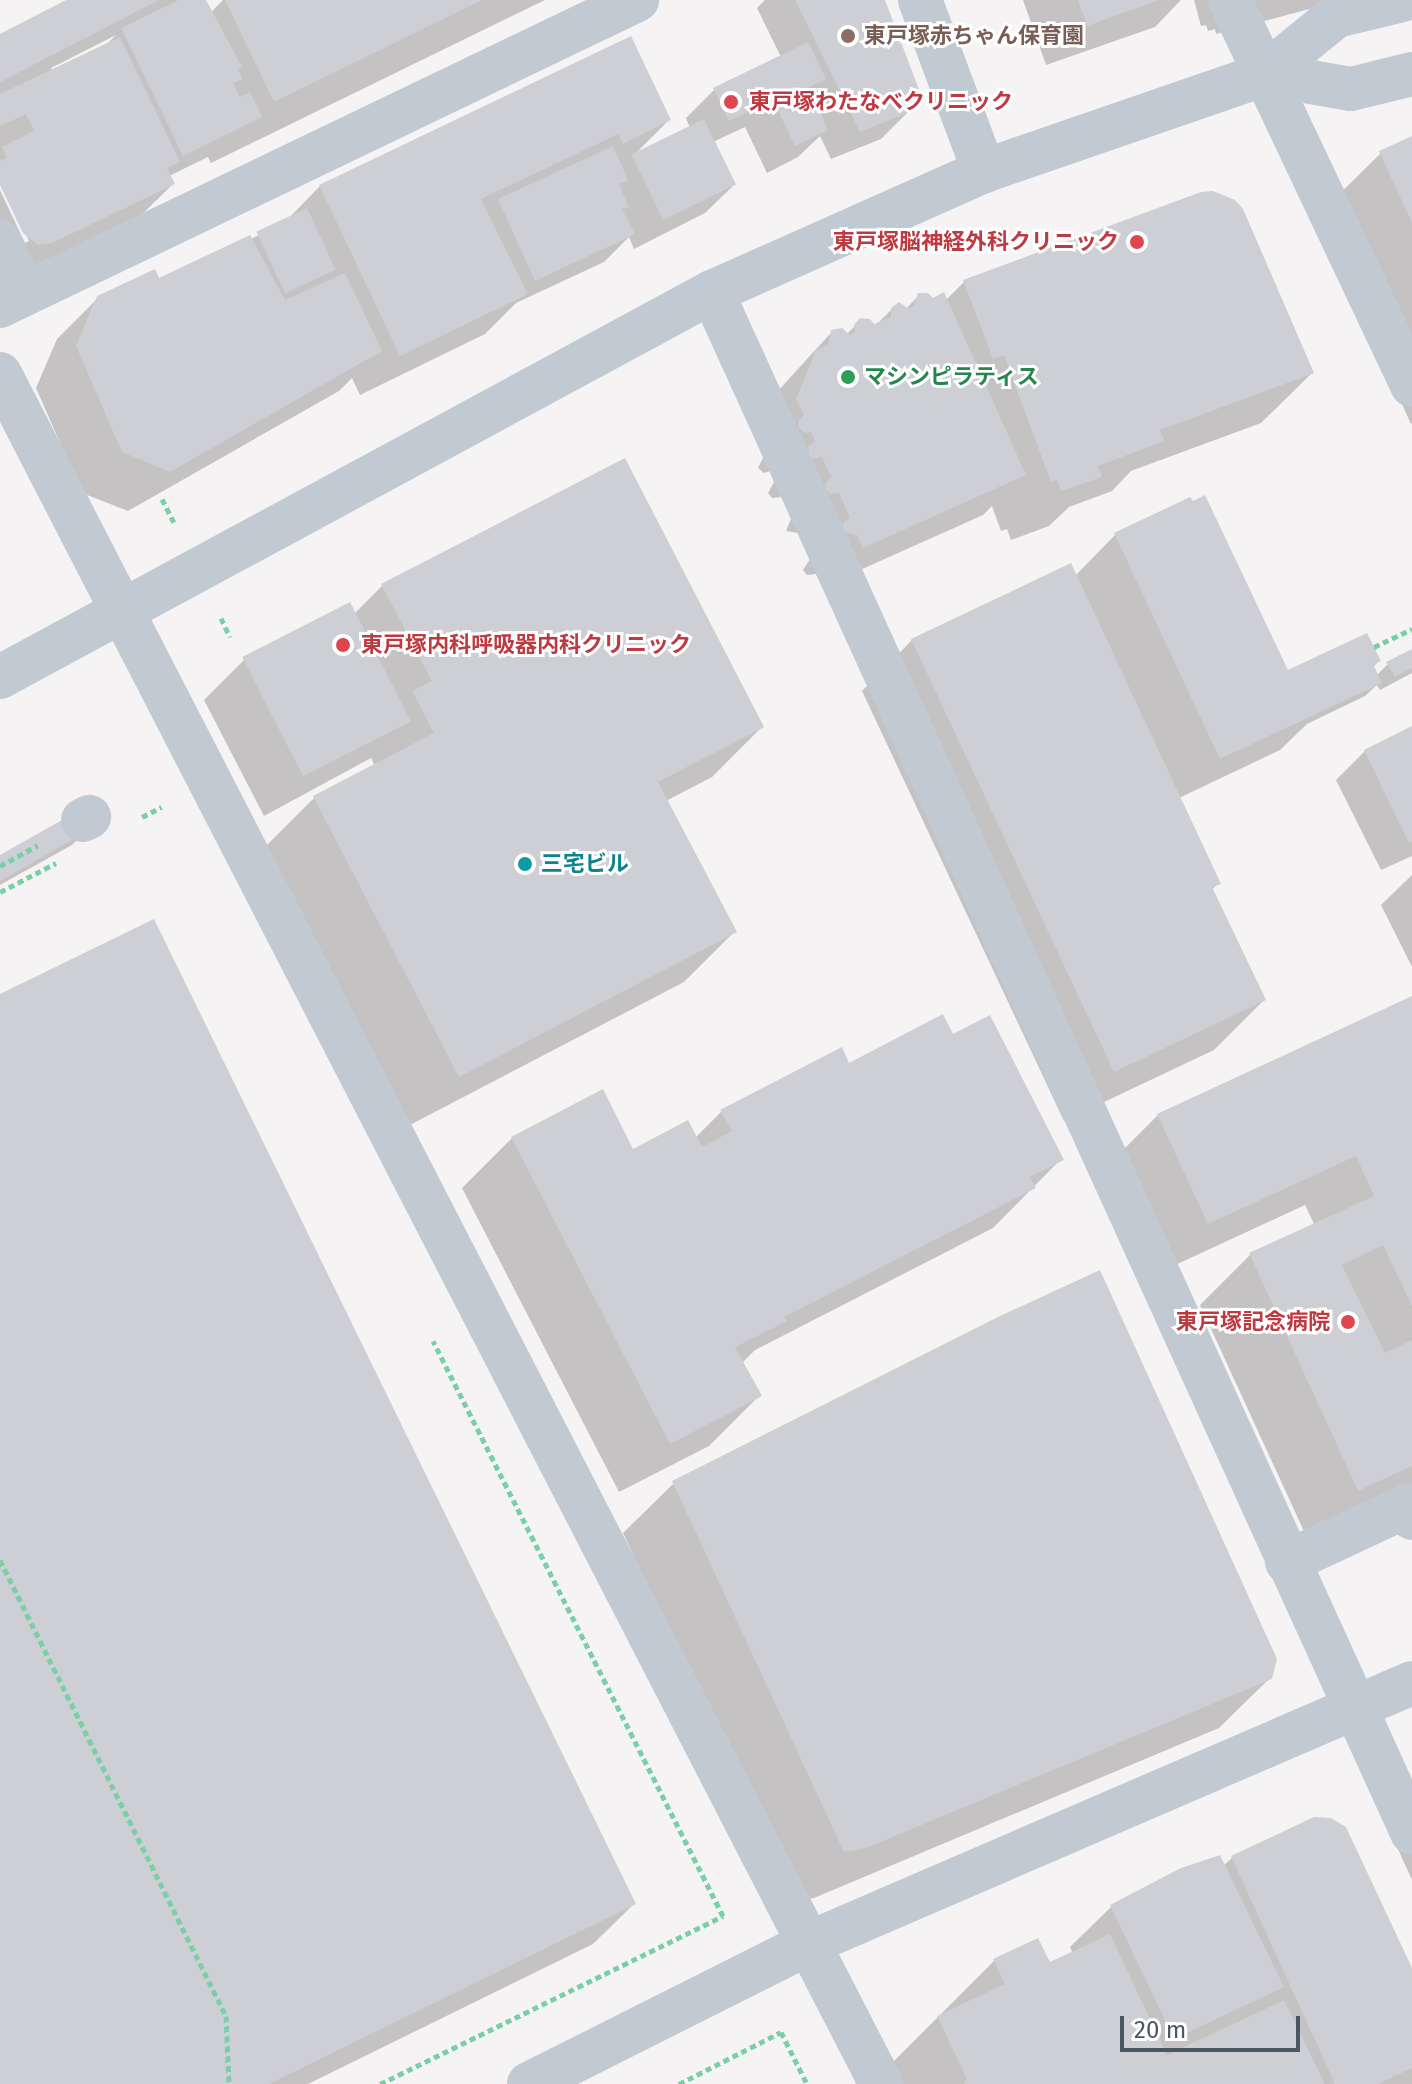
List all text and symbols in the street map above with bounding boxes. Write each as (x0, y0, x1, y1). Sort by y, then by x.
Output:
place label: 東戸塚赤ちゃん保育園 (864, 23, 1084, 49)
marker: 東戸塚赤ちゃん保育園 (839, 27, 857, 45)
place label: 東戸塚わたなべクリニック (749, 89, 1013, 115)
marker: 東戸塚わたなべクリニック (720, 91, 742, 113)
place label: 東戸塚脳神経外科クリニック (833, 229, 1119, 255)
marker: 東戸塚脳神経外科クリニック (1126, 231, 1148, 253)
place label: マシンピラティス (864, 364, 1040, 390)
marker: マシンピラティス (839, 368, 857, 386)
place label: 東戸塚内科呼吸器内科クリニック (361, 632, 691, 658)
marker: 東戸塚内科呼吸器内科クリニック (332, 634, 354, 656)
place label: 三宅ビル (541, 851, 629, 877)
marker: 三宅ビル (516, 855, 534, 873)
place label: 東戸塚記念病院 (1176, 1309, 1330, 1335)
marker: 東戸塚記念病院 (1337, 1311, 1359, 1333)
scale bar (1124, 2000, 1304, 2050)
text: 20 m (1134, 2016, 1186, 2044)

